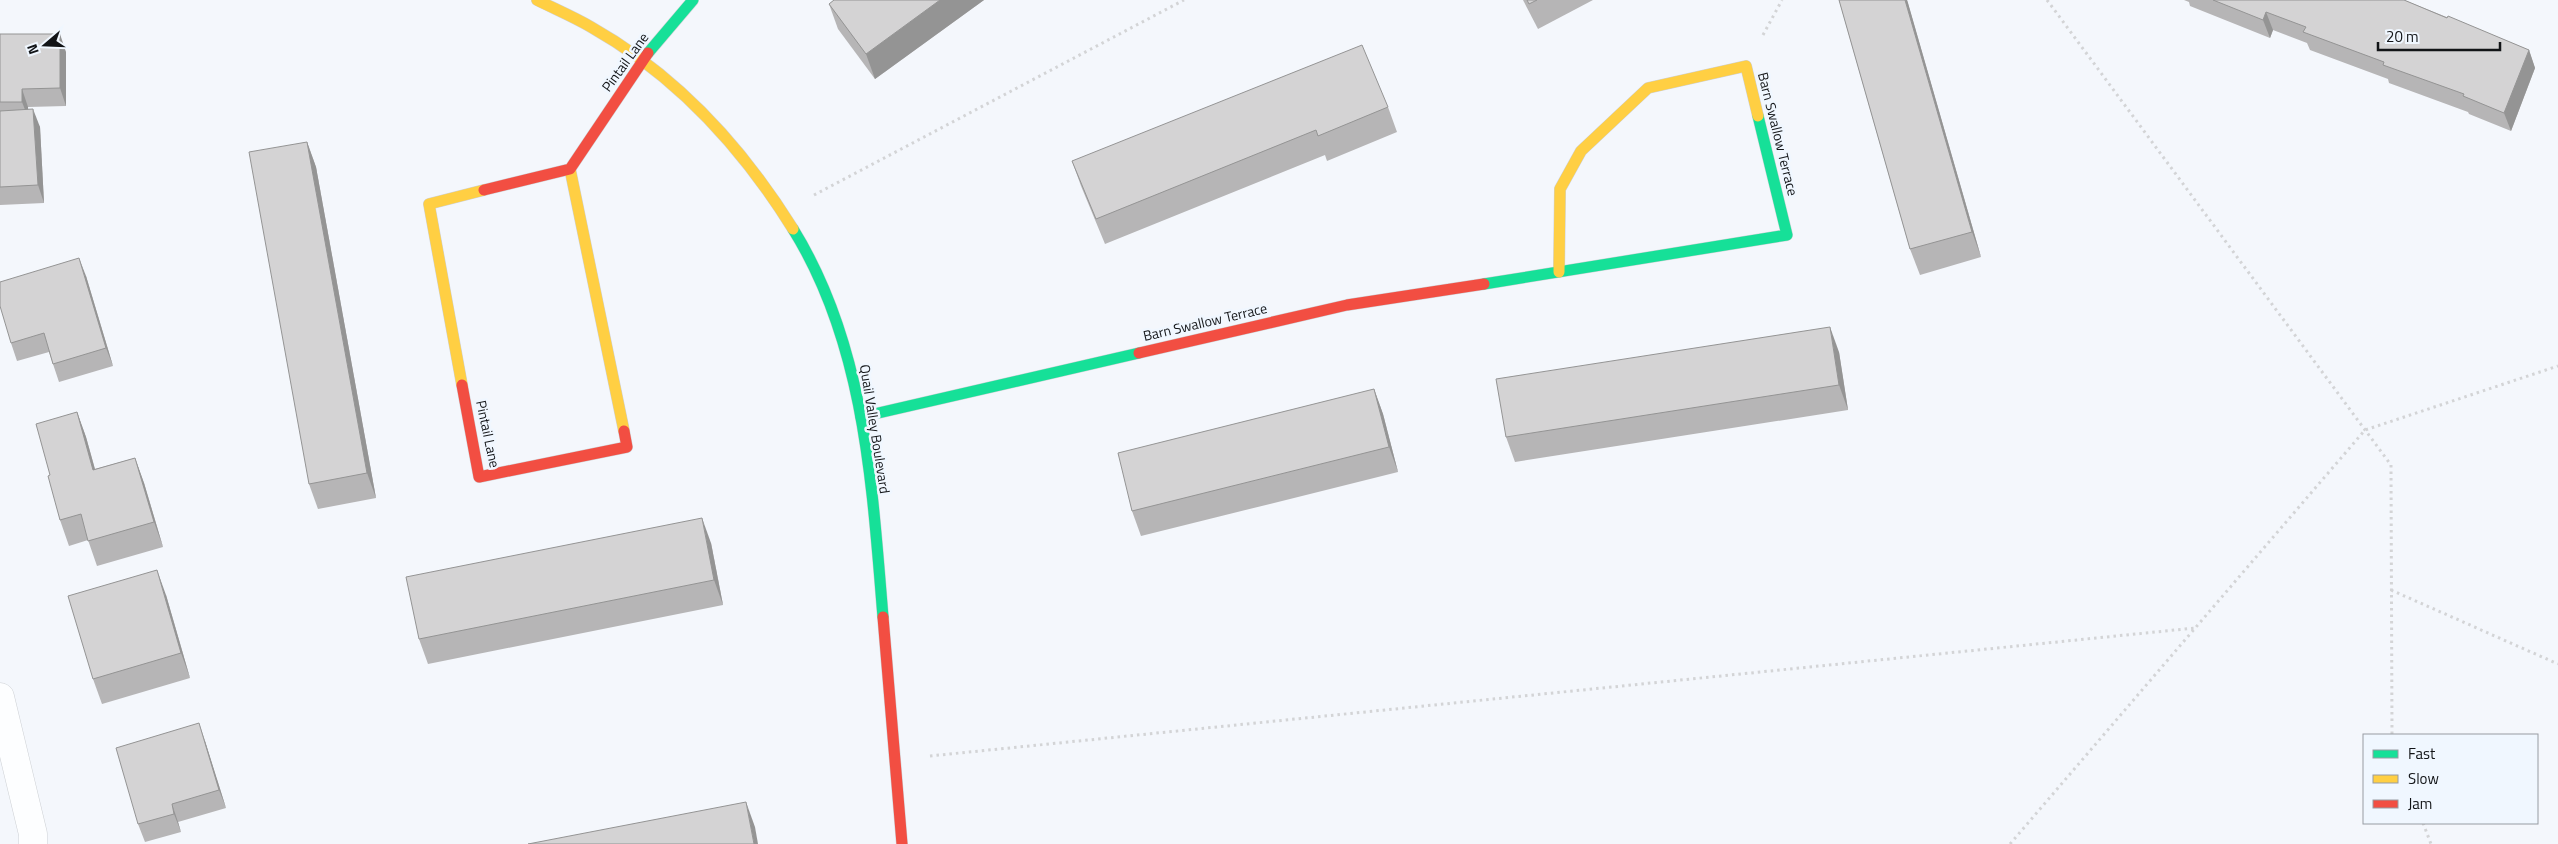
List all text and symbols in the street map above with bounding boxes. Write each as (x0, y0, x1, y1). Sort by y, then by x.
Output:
north arrow (20, 20, 70, 70)
scale bar (2378, 20, 2500, 52)
text: 20 m (2386, 25, 2419, 48)
street label: Pintail Lane (596, 28, 653, 96)
text: N (21, 41, 44, 57)
street label: Barn Swallow Terrace (1753, 70, 1804, 198)
street label: Barn Swallow Terrace (1141, 297, 1269, 346)
street label: Quail Valley Boulevard (855, 363, 896, 495)
street label: Pintail Lane (471, 398, 506, 470)
legend (2363, 734, 2538, 824)
text: Fast (2408, 742, 2436, 765)
text: Slow (2408, 767, 2439, 790)
text: Jam (2408, 792, 2432, 815)

